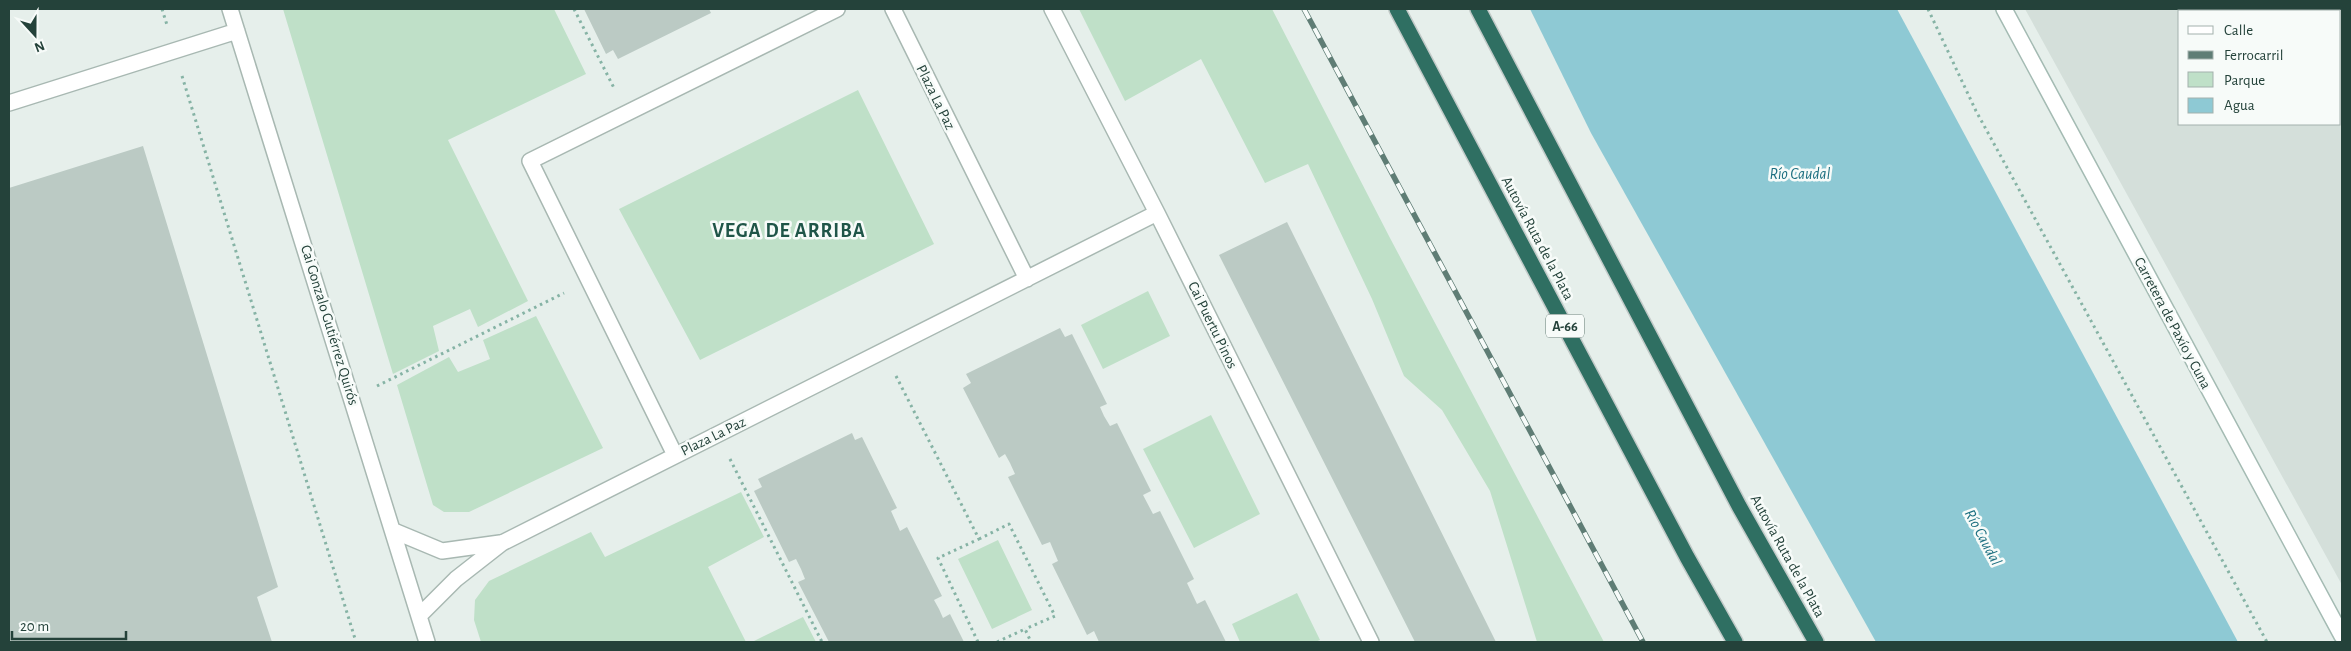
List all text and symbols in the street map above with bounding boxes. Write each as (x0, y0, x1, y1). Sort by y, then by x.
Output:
north arrow (10, 10, 60, 60)
legend (2178, 10, 2341, 125)
text: Calle (2224, 23, 2253, 38)
text: N (32, 38, 46, 54)
text: Ferrocarril (2224, 48, 2283, 63)
street label: Plaza La Paz (913, 62, 958, 132)
text: Parque (2224, 73, 2265, 88)
text: Agua (2224, 98, 2255, 113)
water label: Río Caudal (1769, 166, 1831, 182)
street label: Autovía Ruta de la Plata (1499, 174, 1576, 302)
district label: VEGA DE ARRIBA (712, 221, 866, 241)
street label: Cai Gonzalo Gutiérrez Quirós (298, 243, 361, 407)
street label: Carretera de Paxío y Cuna (2131, 255, 2214, 392)
street label: Cai Puertu Pinos (1185, 279, 1240, 371)
road number: A-66 (1546, 314, 1584, 338)
street label: Plaza La Paz (678, 414, 748, 459)
street label: Autovía Ruta de la Plata (1748, 493, 1827, 620)
water label: Río Caudal (1962, 507, 2005, 568)
scale bar (12, 608, 126, 640)
text: 20 m (20, 619, 49, 634)

